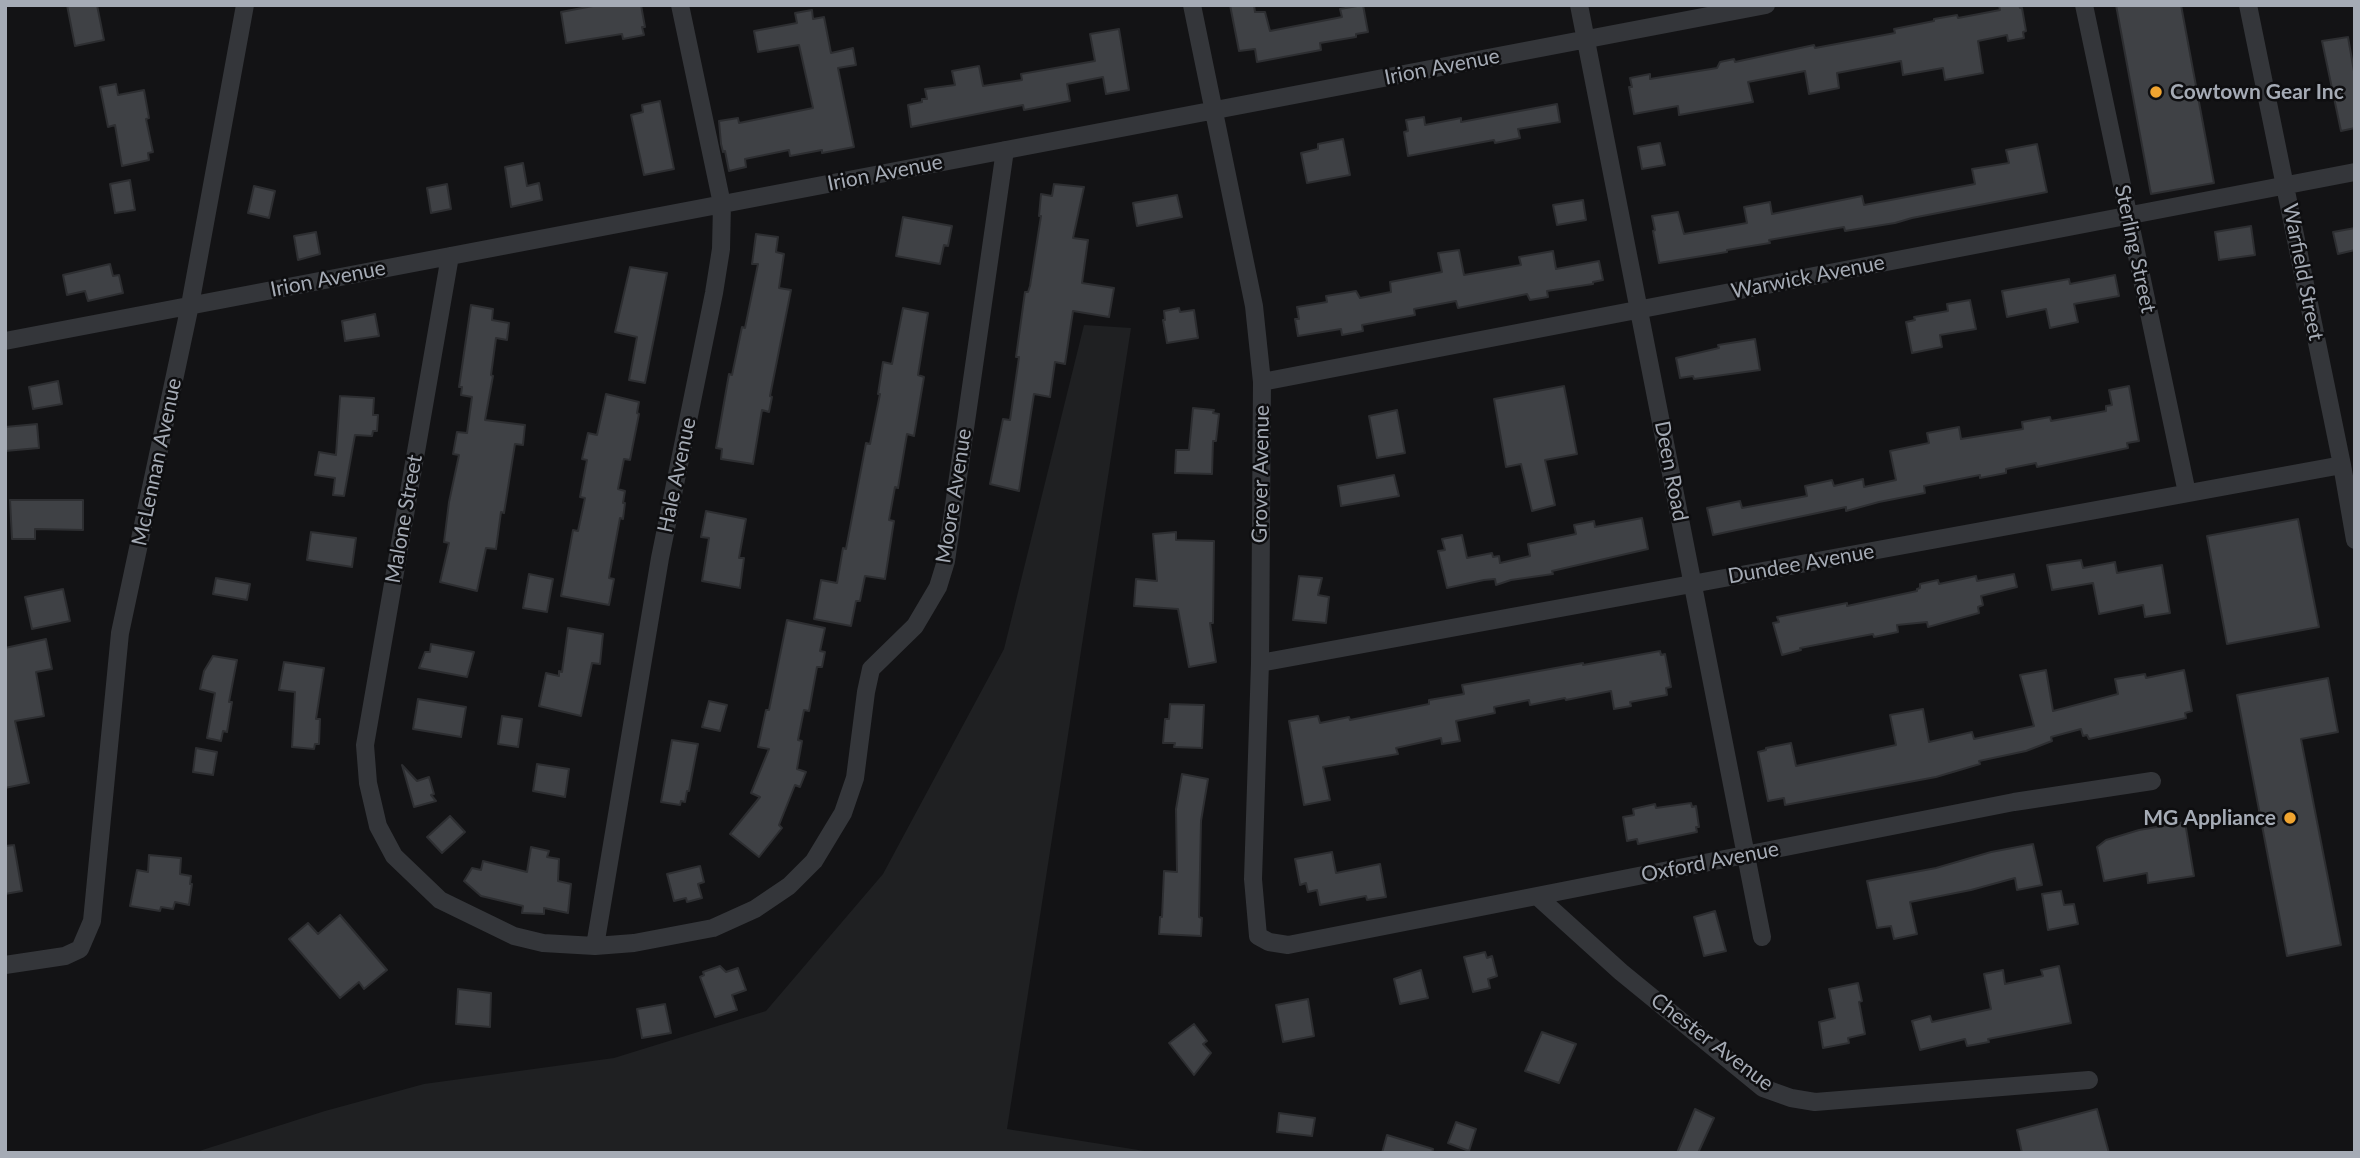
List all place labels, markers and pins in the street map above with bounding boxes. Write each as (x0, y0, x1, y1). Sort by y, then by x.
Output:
place label: Cowtown Gear Inc (2170, 79, 2344, 105)
marker: Cowtown Gear Inc (2148, 84, 2164, 100)
place label: MG Appliance (2143, 805, 2276, 831)
marker: MG Appliance (2282, 810, 2298, 826)

